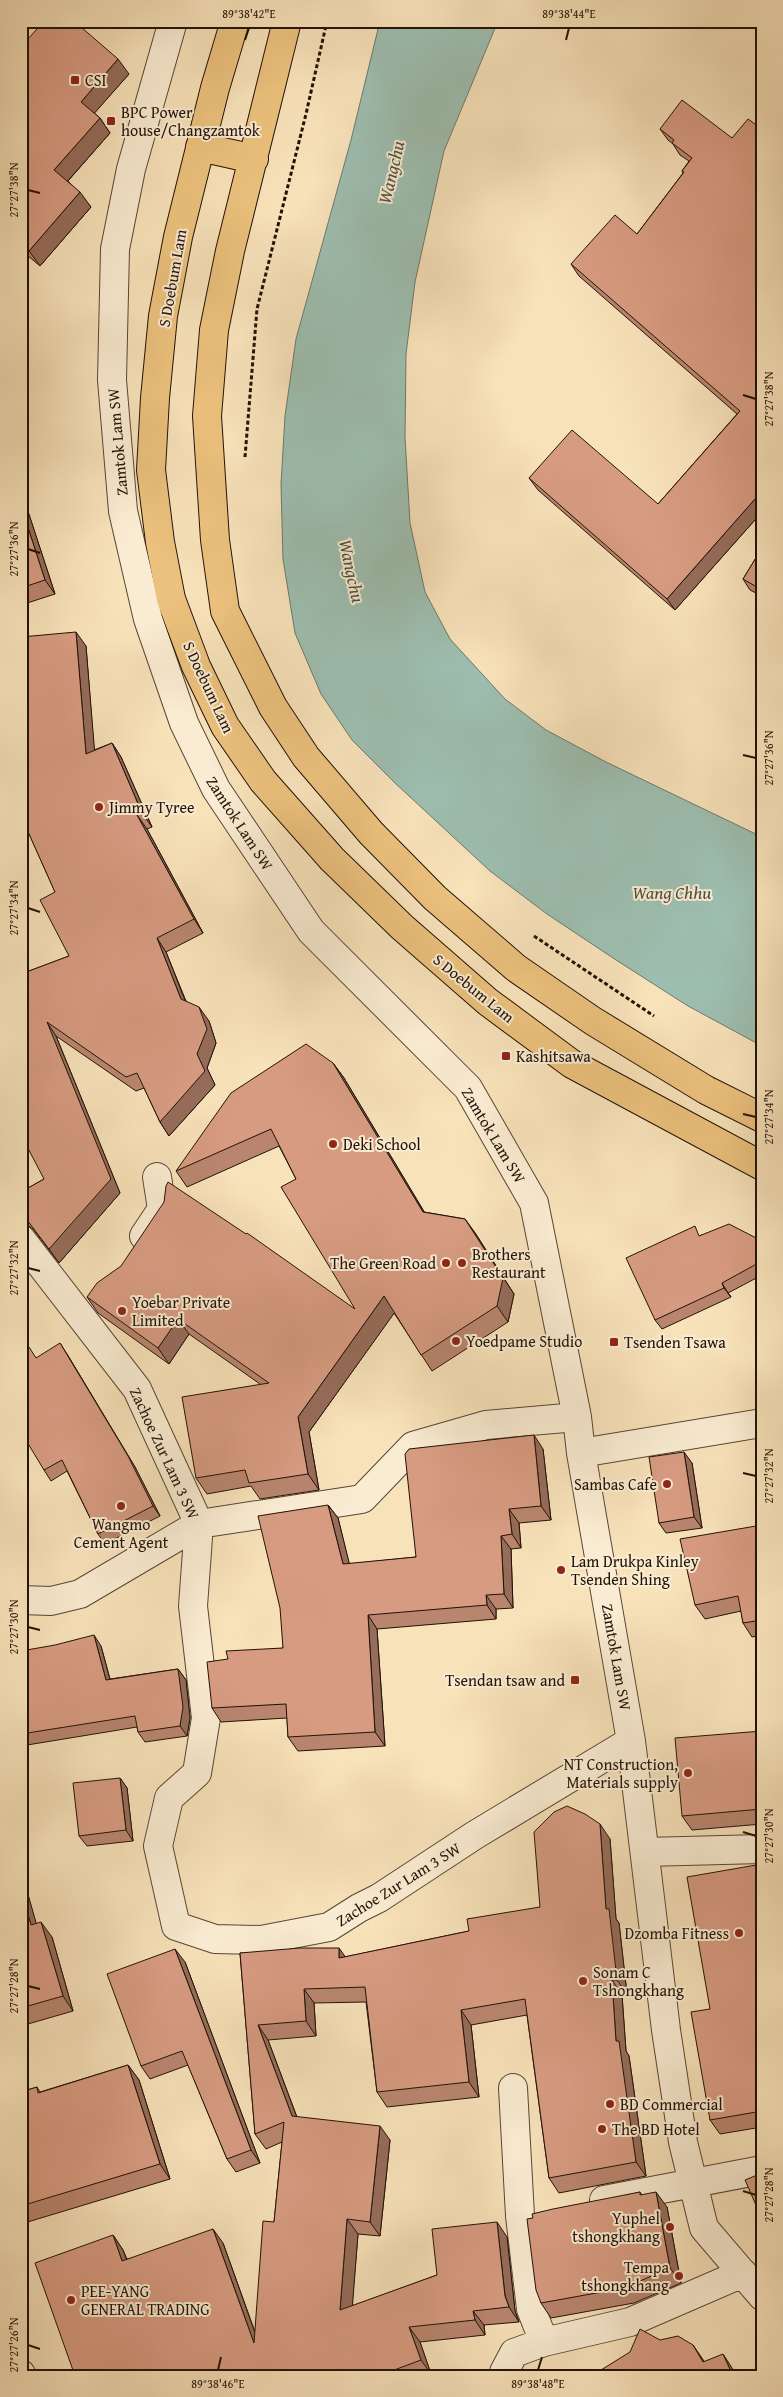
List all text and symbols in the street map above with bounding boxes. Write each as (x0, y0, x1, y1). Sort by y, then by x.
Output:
text: 89°38'42"E (222, 5, 276, 22)
text: 89°38'44"E (542, 5, 596, 22)
place label: CSI (85, 68, 107, 92)
marker: CSI (69, 74, 81, 86)
place label: BPC Power house/Changzamtok (121, 100, 261, 142)
marker: BPC Power house/Changzamtok (105, 115, 117, 127)
water label: Wangchu (371, 138, 411, 206)
text: 27°27'38"N (5, 162, 22, 218)
street label: S Doebum Lam (152, 227, 192, 329)
text: 27°27'38"N (760, 371, 777, 427)
street label: Zamtok Lam SW (100, 387, 134, 497)
text: 27°27'36"N (5, 521, 22, 577)
water label: Wangchu (332, 537, 372, 605)
street label: S Doebum Lam (177, 637, 241, 737)
text: 27°27'36"N (760, 730, 777, 786)
street label: Zamtok Lam SW (201, 771, 280, 875)
place label: Jimmy Tyree (107, 795, 194, 819)
marker: Jimmy Tyree (93, 801, 105, 813)
water label: Wang Chhu (633, 879, 711, 906)
text: 27°27'34"N (5, 880, 22, 936)
street label: S Doebum Lam (428, 948, 520, 1028)
place label: Kashitsawa (516, 1044, 591, 1068)
marker: Kashitsawa (500, 1050, 512, 1062)
street label: Zamtok Lam SW (456, 1083, 532, 1188)
text: 27°27'34"N (760, 1089, 777, 1145)
place label: Deki School (343, 1132, 421, 1156)
marker: Deki School (327, 1138, 339, 1150)
text: 27°27'32"N (5, 1240, 22, 1296)
place label: Brothers Restaurant (472, 1242, 546, 1284)
place label: The Green Road (330, 1251, 436, 1275)
marker: The Green Road (440, 1257, 452, 1269)
marker: Brothers Restaurant (456, 1257, 468, 1269)
place label: Yoebar Private Limited (132, 1290, 230, 1332)
marker: Yoebar Private Limited (116, 1305, 128, 1317)
place label: Yoedpame Studio (466, 1329, 582, 1353)
place label: Tsenden Tsawa (624, 1330, 726, 1354)
marker: Yoedpame Studio (450, 1335, 462, 1347)
marker: Tsenden Tsawa (608, 1336, 620, 1348)
street label: Zachoe Zur Lam 3 SW (124, 1383, 206, 1523)
text: 27°27'32"N (760, 1448, 777, 1504)
place label: Sambas Cafe (574, 1472, 657, 1496)
marker: Sambas Cafe (661, 1478, 673, 1490)
marker: Wangmo Cement Agent (115, 1500, 127, 1512)
place label: Wangmo Cement Agent (74, 1512, 169, 1554)
place label: Lam Drukpa Kinley Tsenden Shing (571, 1549, 699, 1591)
marker: Lam Drukpa Kinley Tsenden Shing (555, 1564, 567, 1576)
text: 27°27'30"N (5, 1599, 22, 1655)
street label: Zamtok Lam SW (596, 1602, 638, 1713)
place label: Tsendan tsaw and (445, 1668, 565, 1692)
marker: Tsendan tsaw and (569, 1674, 581, 1686)
place label: NT Construction, Materials supply (564, 1752, 678, 1794)
marker: NT Construction, Materials supply (682, 1767, 694, 1779)
text: 27°27'30"N (760, 1808, 777, 1864)
street label: Zachoe Zur Lam 3 SW (331, 1836, 465, 1932)
place label: Dzomba Fitness (625, 1921, 729, 1945)
marker: Dzomba Fitness (733, 1927, 745, 1939)
text: 27°27'28"N (5, 1958, 22, 2014)
place label: Sonam C Tshongkhang (593, 1960, 684, 2002)
marker: Sonam C Tshongkhang (577, 1975, 589, 1987)
place label: BD Commercial (620, 2092, 723, 2116)
marker: BD Commercial (604, 2098, 616, 2110)
place label: The BD Hotel (612, 2117, 700, 2141)
marker: The BD Hotel (596, 2123, 608, 2135)
text: 27°27'28"N (760, 2167, 777, 2223)
place label: Yuphel tshongkhang (572, 2206, 661, 2248)
marker: Yuphel tshongkhang (664, 2221, 676, 2233)
place label: Tempa tshongkhang (581, 2255, 669, 2297)
marker: Tempa tshongkhang (673, 2270, 685, 2282)
place label: PEE-YANG GENERAL TRADING (81, 2279, 210, 2321)
marker: PEE-YANG GENERAL TRADING (65, 2294, 77, 2306)
text: 27°27'26"N (5, 2317, 22, 2373)
text: 89°38'46"E (191, 2375, 245, 2392)
text: 89°38'48"E (511, 2375, 565, 2392)

